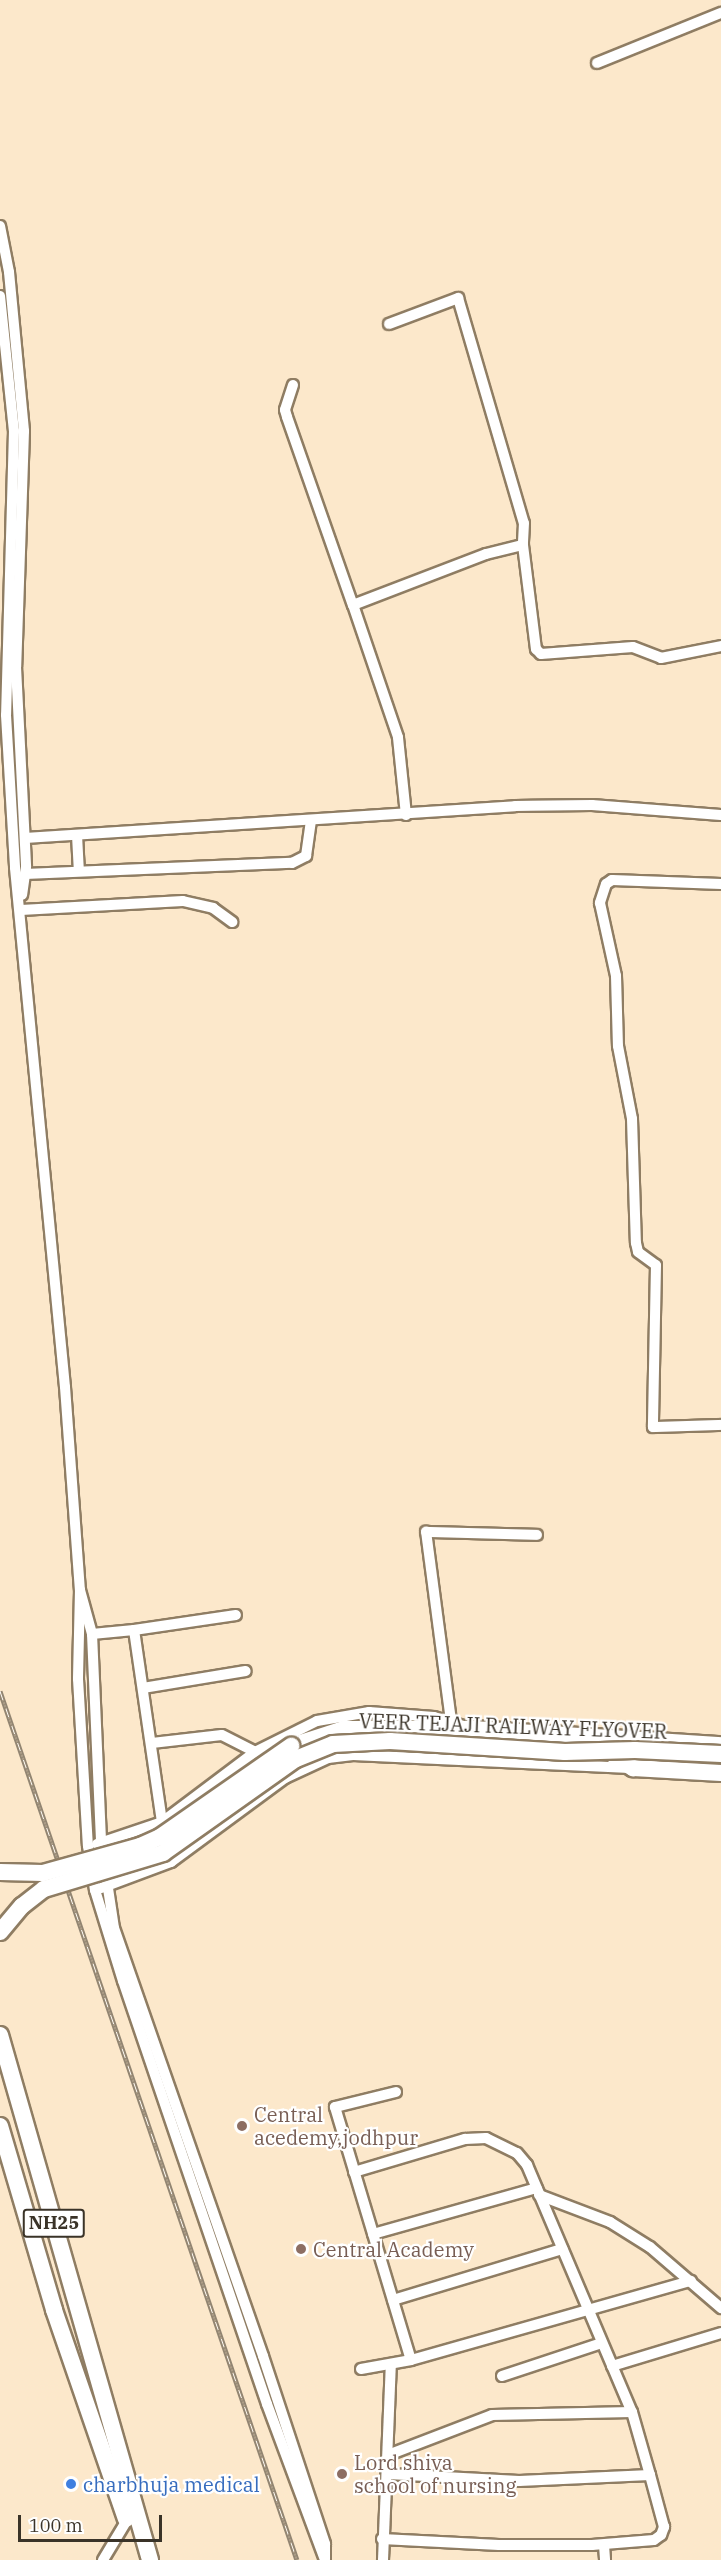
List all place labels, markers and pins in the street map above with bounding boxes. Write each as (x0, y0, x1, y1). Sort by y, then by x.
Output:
place label: Central acedemy,jodhpur (254, 2102, 418, 2149)
marker: Central acedemy,jodhpur (235, 2119, 249, 2133)
place label: Central Academy (313, 2237, 474, 2261)
marker: Central Academy (294, 2242, 308, 2256)
place label: Lord shiva school of nursing (354, 2450, 516, 2497)
marker: Lord shiva school of nursing (335, 2467, 349, 2481)
place label: charbhuja medical (83, 2472, 260, 2496)
marker: charbhuja medical (64, 2477, 78, 2491)

